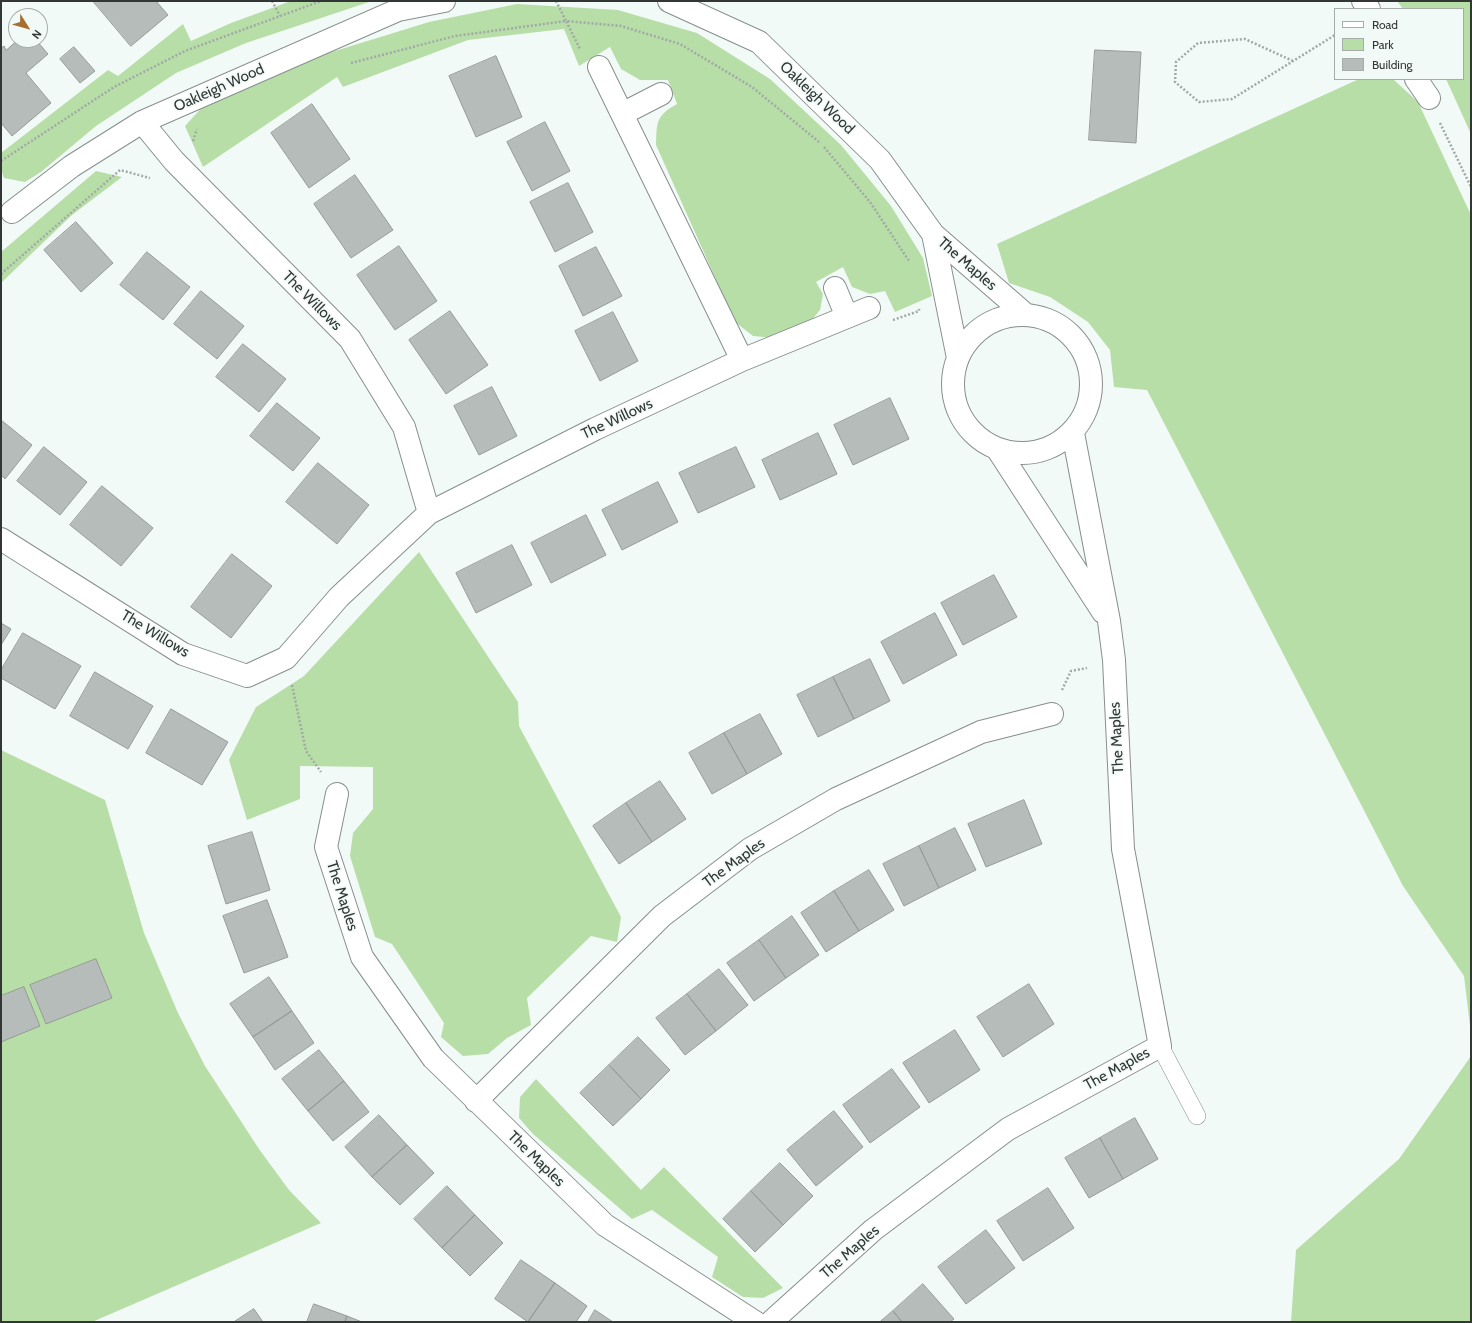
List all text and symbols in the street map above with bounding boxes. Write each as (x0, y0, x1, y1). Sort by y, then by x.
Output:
north arrow (8, 8, 48, 48)
legend (1334, 8, 1464, 80)
text: Road (1372, 17, 1398, 32)
text: N (29, 27, 45, 42)
text: Park (1372, 37, 1394, 52)
text: Building (1372, 57, 1413, 72)
street label: Oakleigh Wood (776, 58, 858, 138)
street label: Oakleigh Wood (171, 60, 267, 116)
street label: The Maples (934, 234, 1000, 294)
street label: The Willows (279, 268, 345, 334)
street label: The Willows (578, 395, 656, 443)
street label: The Willows (118, 607, 192, 661)
street label: The Maples (1106, 702, 1128, 774)
street label: The Maples (700, 835, 768, 891)
street label: The Maples (322, 859, 362, 933)
street label: The Maples (1081, 1044, 1153, 1094)
street label: The Maples (504, 1127, 568, 1191)
street label: The Maples (817, 1222, 883, 1282)

